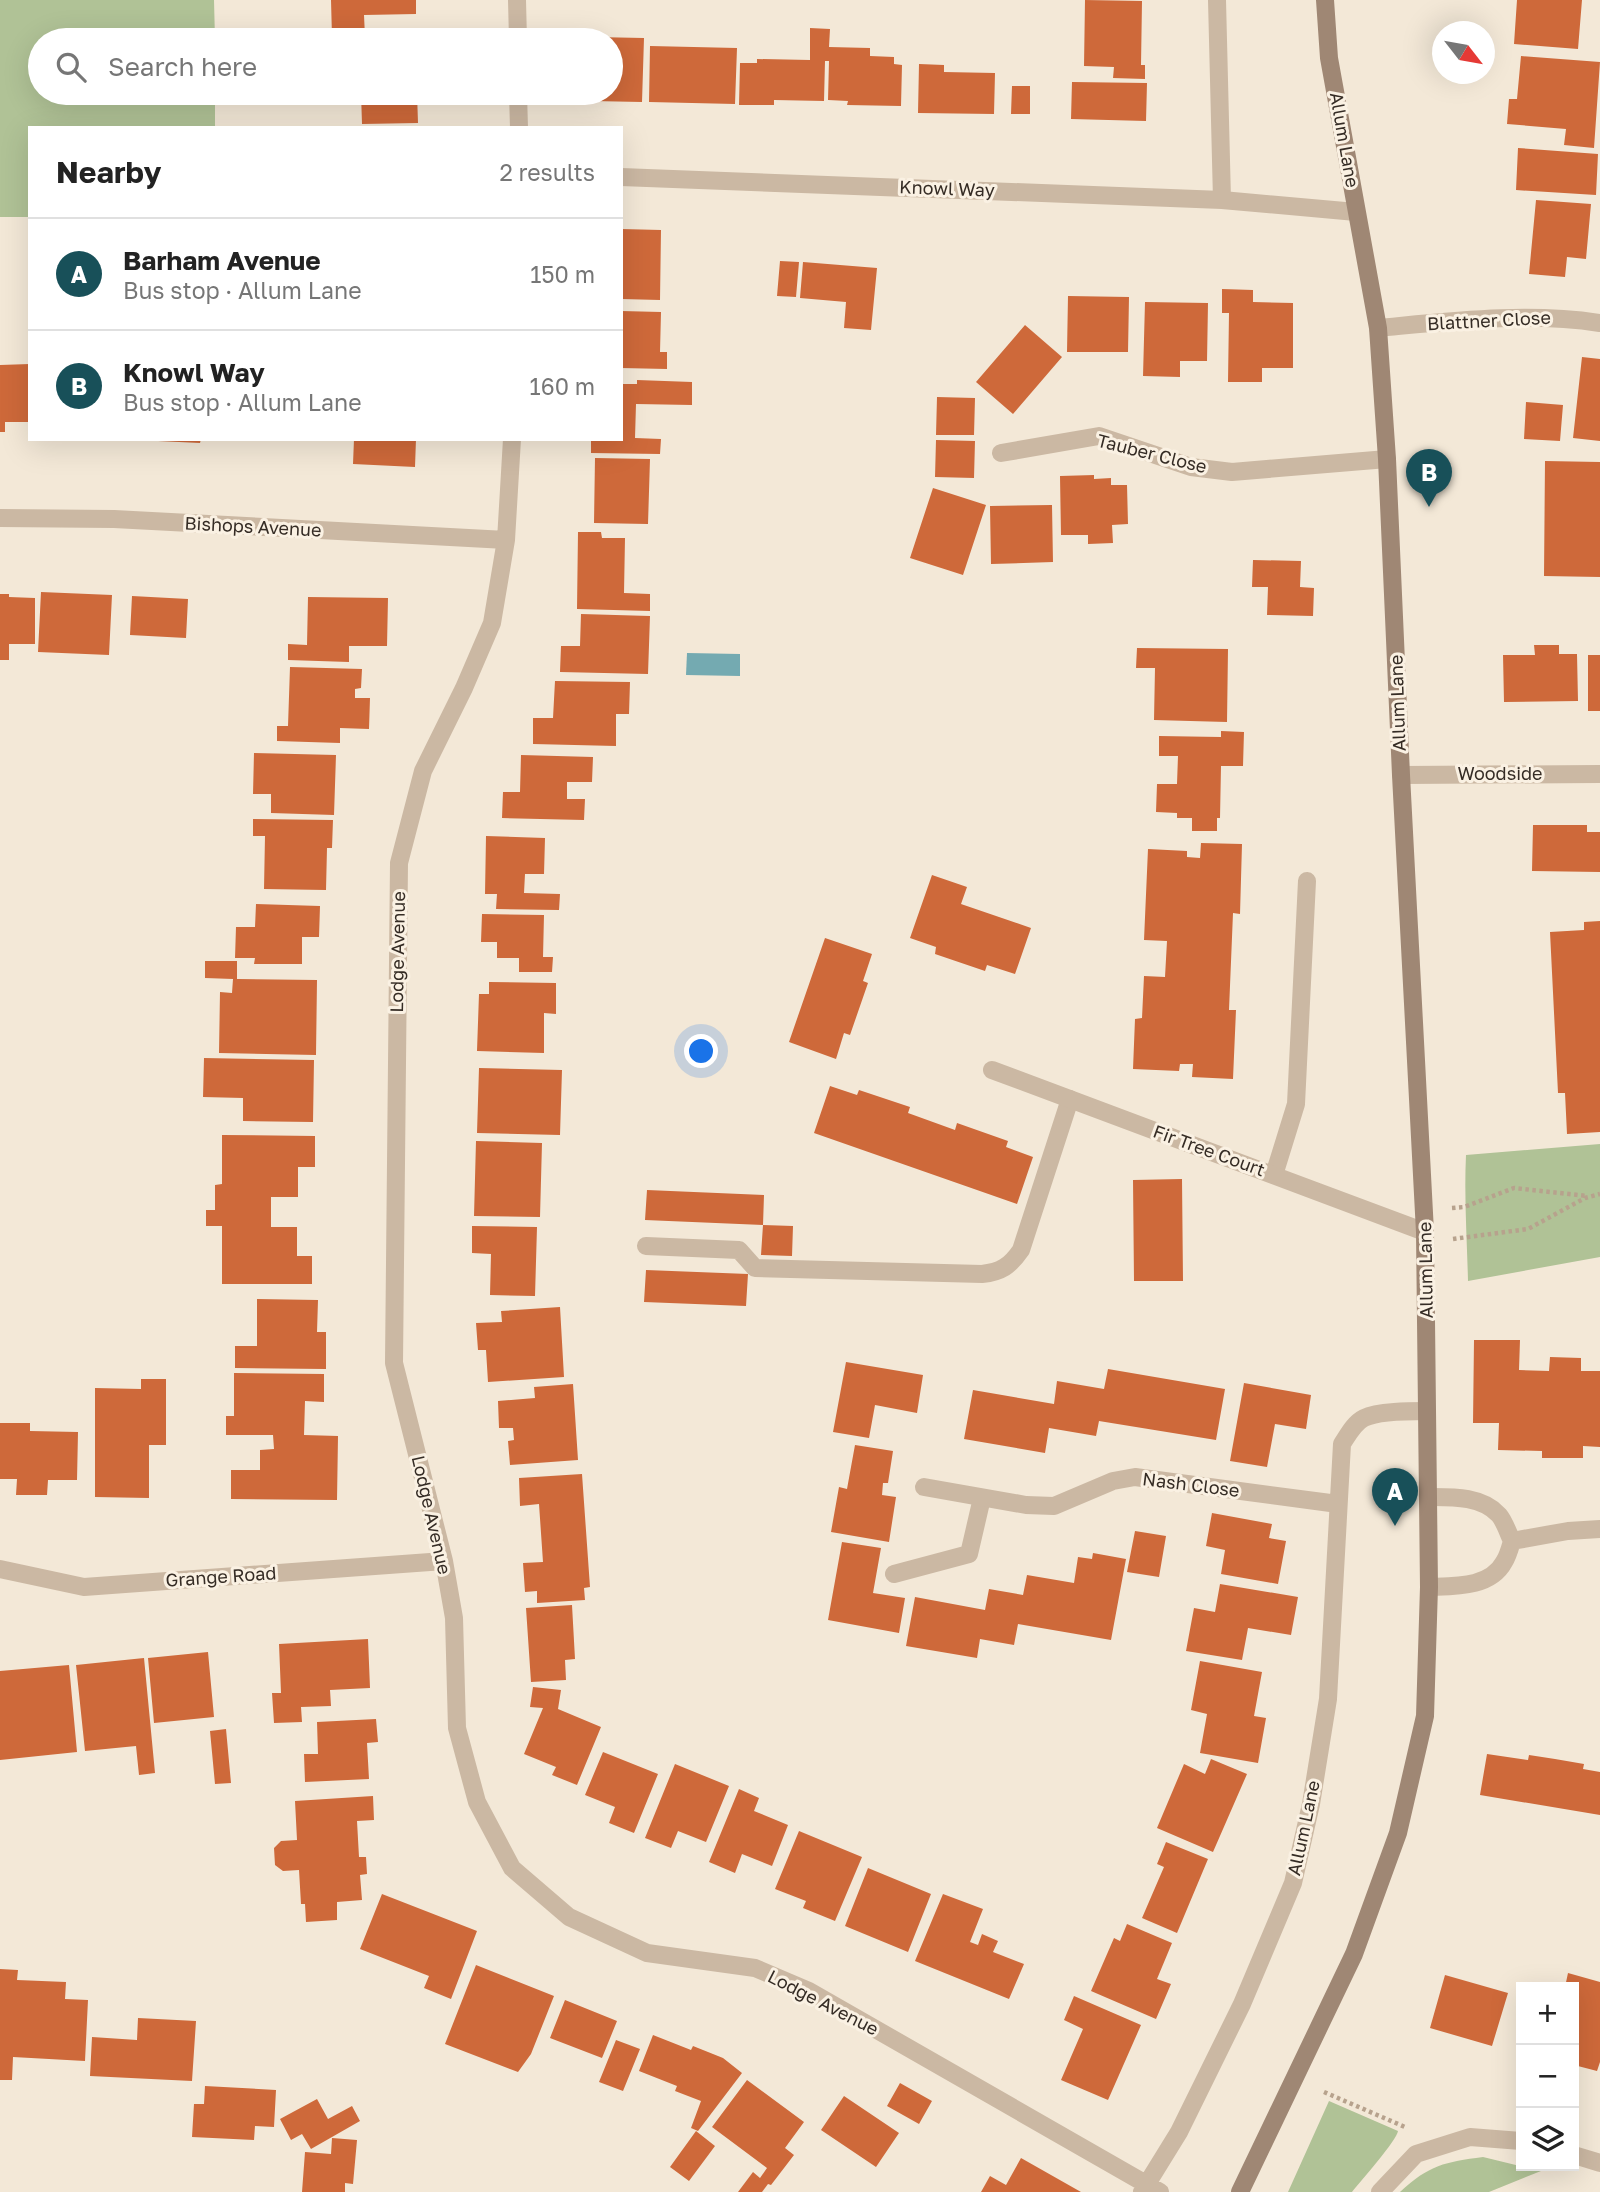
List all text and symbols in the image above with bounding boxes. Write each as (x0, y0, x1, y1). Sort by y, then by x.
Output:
north arrow (1432, 21, 1495, 84)
search box (28, 28, 623, 105)
icon: search (52, 48, 90, 86)
text: Search here (108, 51, 257, 82)
street label: Allum Lane (1326, 90, 1364, 189)
text: Nearby (56, 154, 161, 190)
text: 2 results (499, 158, 595, 186)
street label: Knowl Way (899, 175, 995, 201)
text: Barham Avenue (123, 245, 321, 276)
text: A (71, 260, 87, 288)
text: 150 m (530, 260, 595, 288)
text: Bus stop · Allum Lane (123, 276, 362, 304)
street label: Blattner Close (1427, 306, 1551, 334)
text: Knowl Way (123, 357, 265, 388)
text: B (71, 372, 87, 400)
text: 160 m (530, 372, 595, 400)
text: Bus stop · Allum Lane (123, 388, 362, 416)
street label: Tauber Close (1095, 429, 1209, 477)
pin: B (1406, 449, 1452, 507)
street label: Bishops Avenue (184, 511, 322, 541)
street label: Allum Lane (1384, 654, 1410, 752)
street label: Woodside (1457, 762, 1543, 784)
street label: Lodge Avenue (385, 891, 409, 1013)
your location (684, 1034, 718, 1068)
street label: Fir Tree Court (1150, 1120, 1268, 1180)
street label: Allum Lane (1413, 1221, 1437, 1319)
street label: Lodge Avenue (408, 1453, 456, 1576)
street label: Nash Close (1141, 1467, 1241, 1501)
pin: A (1372, 1468, 1418, 1526)
street label: Grange Road (165, 1561, 277, 1591)
street label: Allum Lane (1282, 1778, 1324, 1877)
street label: Lodge Avenue (764, 1965, 883, 2039)
map controls (1516, 1982, 1579, 2171)
button: + (1516, 1982, 1579, 2045)
button: − (1516, 2045, 1579, 2108)
button: layers (1516, 2108, 1579, 2171)

